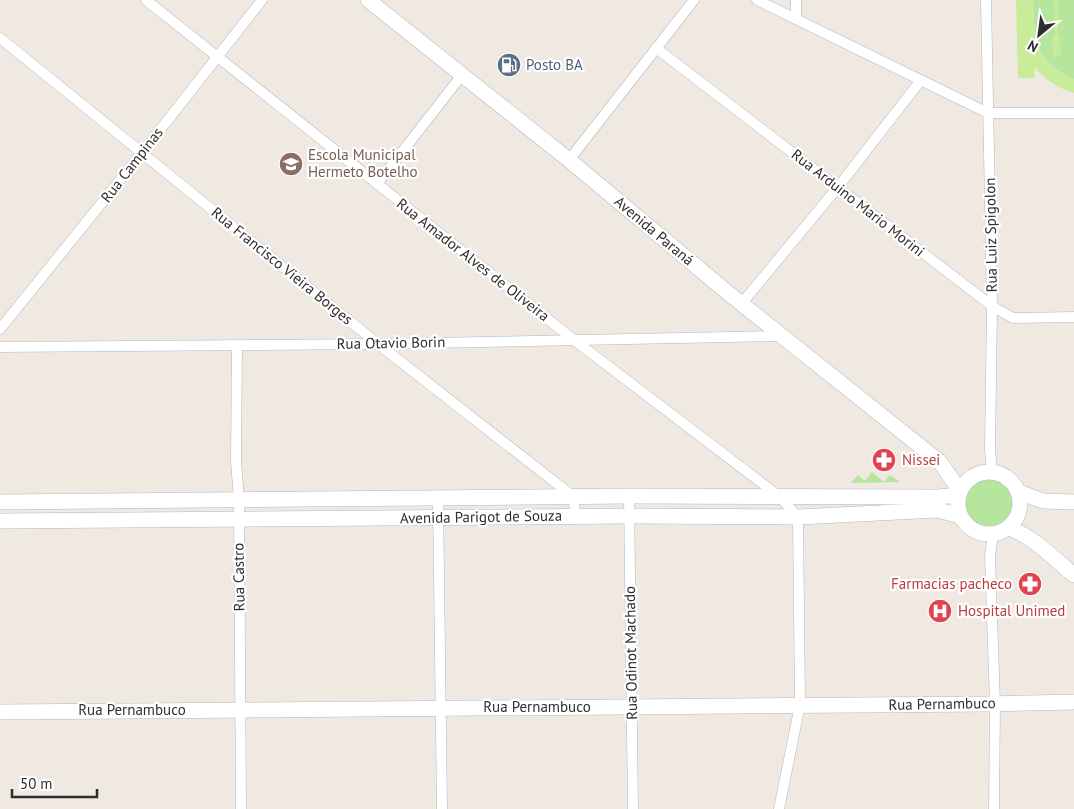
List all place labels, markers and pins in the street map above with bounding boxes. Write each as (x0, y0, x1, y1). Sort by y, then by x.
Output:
fuel station icon: Posto BA (496, 52, 522, 78)
place label: Posto BA (526, 55, 583, 74)
place label: Escola Municipal Hermeto Botelho (308, 145, 418, 181)
school or university icon: Escola Municipal Hermeto Botelho (278, 151, 304, 177)
pharmacy icon: Nissei (871, 447, 897, 473)
place label: Nissei (902, 450, 940, 469)
pharmacy icon: Farmacias pacheco (1017, 571, 1043, 597)
place label: Farmacias pacheco (891, 574, 1012, 593)
hospital icon: Hospital Unimed (927, 598, 953, 624)
place label: Hospital Unimed (958, 601, 1065, 620)

